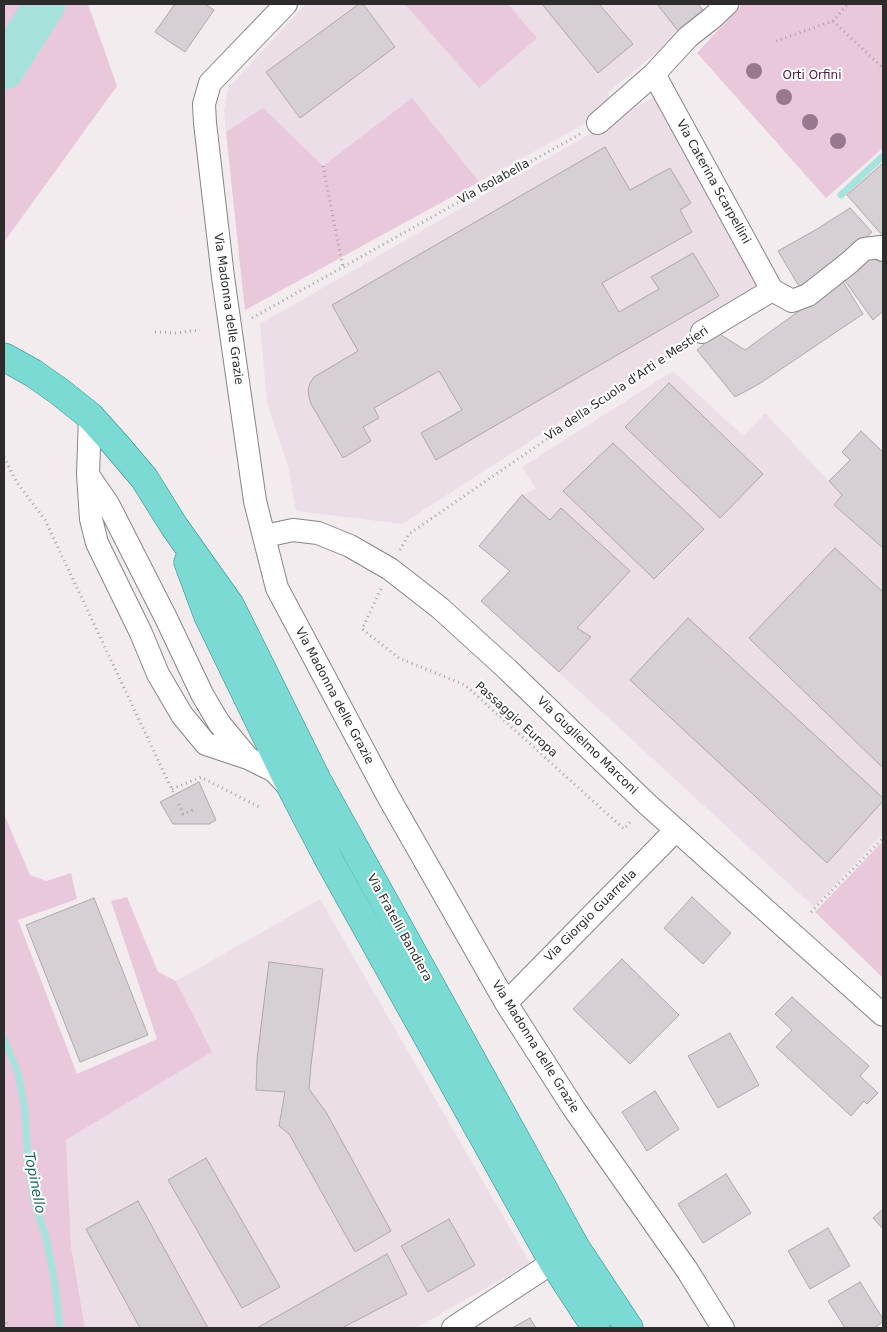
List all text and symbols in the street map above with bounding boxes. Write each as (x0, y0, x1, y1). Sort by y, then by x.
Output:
park label: Orti Orfini (782, 69, 842, 83)
street label: Via Caterina Scarpellini (673, 117, 753, 247)
street label: Via Isolabella (456, 156, 532, 208)
street label: Via Madonna delle Grazie (210, 232, 246, 386)
street label: Via della Scuola d'Arti e Mestieri (543, 324, 711, 444)
street label: Via Madonna delle Grazie (292, 625, 376, 767)
street label: Passaggio Europa (472, 679, 560, 761)
street label: Via Guglielmo Marconi (534, 694, 640, 798)
street label: Via Giorgio Guarrella (542, 867, 640, 965)
street label: Via Fratelli Bandiera (363, 872, 435, 984)
street label: Via Madonna delle Grazie (488, 978, 582, 1116)
water label: Topinello (20, 1151, 48, 1215)

